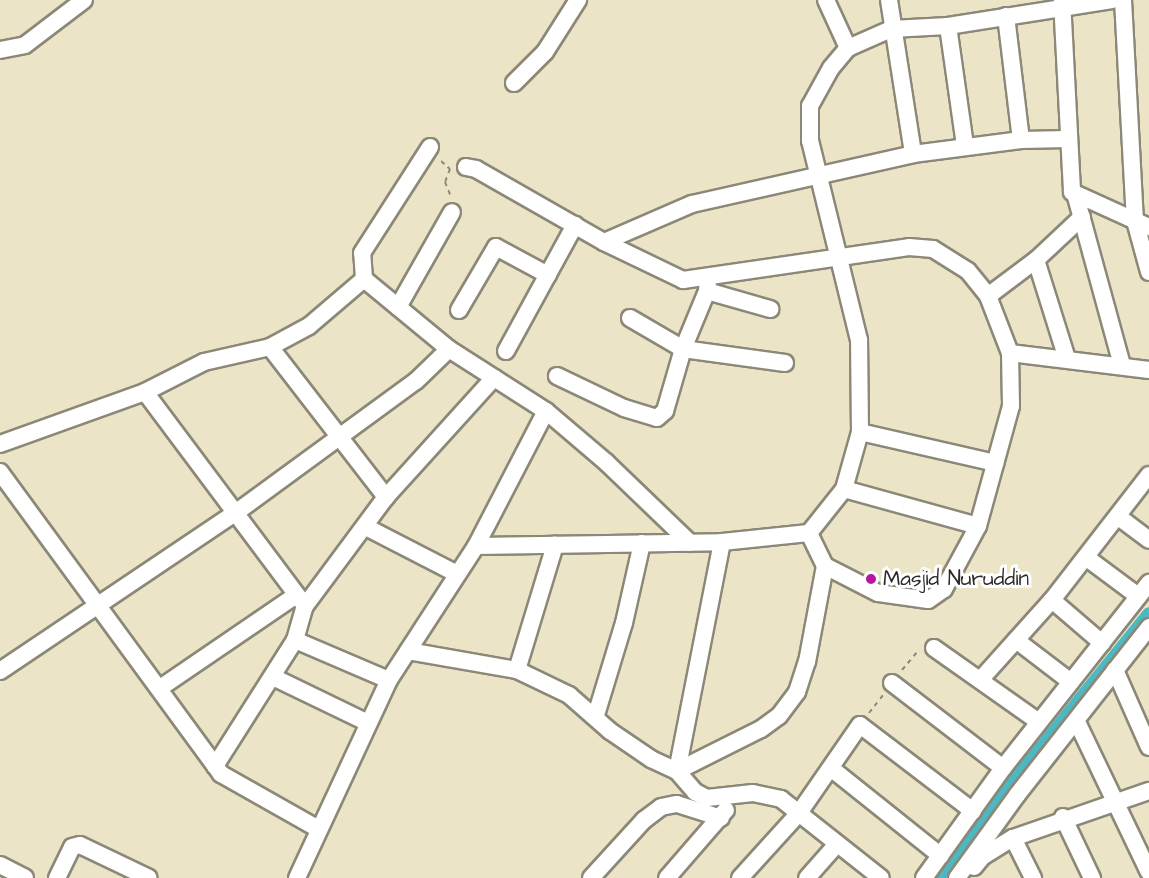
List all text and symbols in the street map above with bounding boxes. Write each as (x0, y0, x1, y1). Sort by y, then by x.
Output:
place label: Masjid Nuruddin (883, 566, 1029, 592)
marker: Masjid Nuruddin (864, 572, 878, 586)

